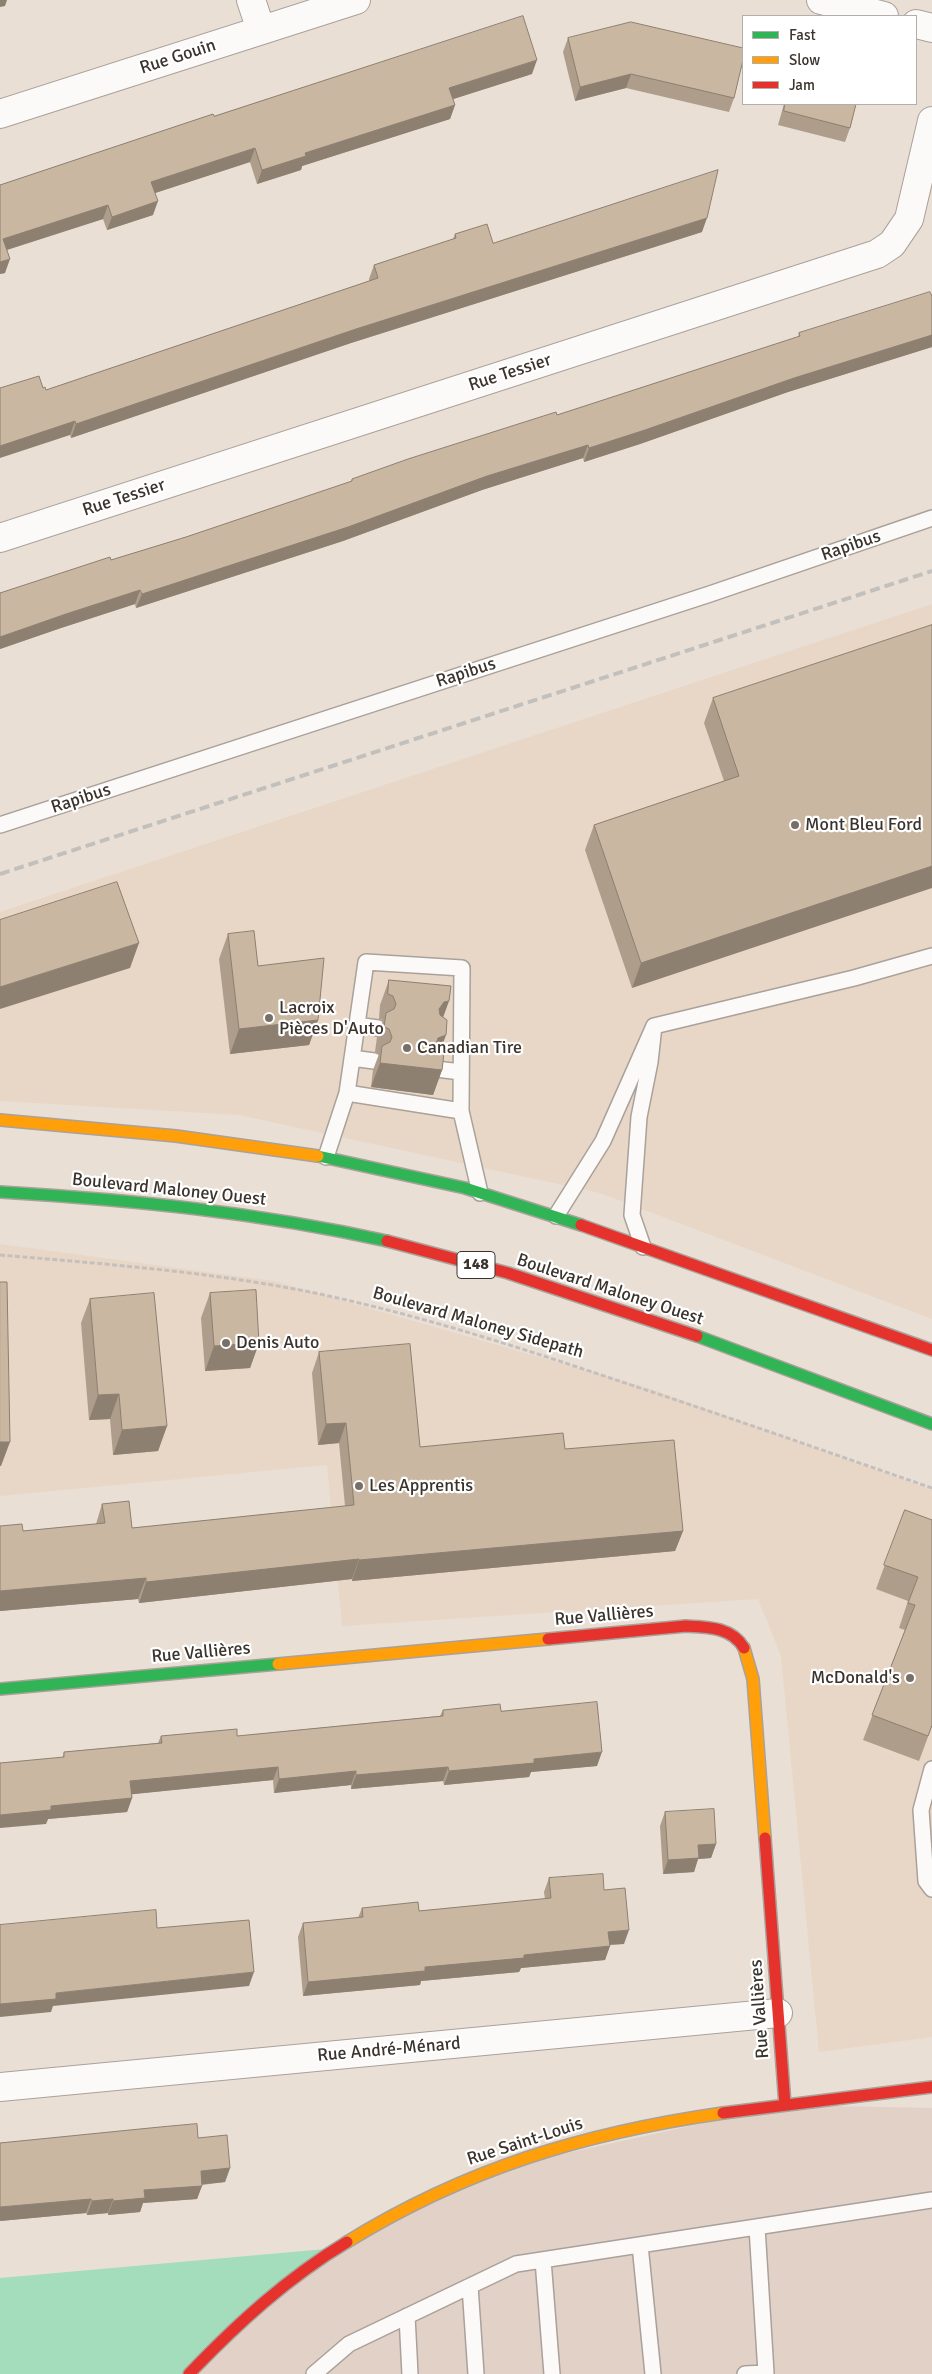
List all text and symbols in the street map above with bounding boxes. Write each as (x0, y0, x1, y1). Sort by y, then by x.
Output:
legend (742, 15, 917, 105)
text: Fast (789, 26, 816, 44)
street label: Rue Gouin (137, 35, 219, 79)
text: Slow (789, 51, 820, 69)
text: Jam (789, 76, 815, 94)
street label: Rue Tessier (466, 349, 554, 397)
street label: Rue Tessier (80, 474, 168, 522)
street label: Rapibus (818, 526, 884, 566)
street label: Rapibus (433, 653, 499, 693)
street label: Rapibus (48, 779, 114, 819)
place label: Mont Bleu Ford (805, 814, 922, 836)
marker: Mont Bleu Ford (789, 819, 801, 831)
place label: Lacroix Pièces D'Auto (279, 997, 384, 1040)
marker: Lacroix Pièces D'Auto (263, 1012, 275, 1024)
place label: Canadian Tire (417, 1037, 522, 1059)
marker: Canadian Tire (401, 1042, 413, 1054)
street label: Boulevard Maloney Ouest (71, 1169, 267, 1211)
street label: Boulevard Maloney Ouest (514, 1250, 706, 1330)
road number: 148 (457, 1252, 495, 1278)
street label: Boulevard Maloney Sidepath (370, 1283, 586, 1363)
place label: Denis Auto (236, 1332, 319, 1354)
marker: Denis Auto (220, 1337, 232, 1349)
place label: Les Apprentis (369, 1475, 473, 1497)
marker: Les Apprentis (353, 1480, 365, 1492)
street label: Rue Vallières (554, 1601, 654, 1631)
street label: Rue Vallières (151, 1638, 251, 1668)
place label: McDonald's (811, 1667, 900, 1689)
marker: McDonald's (904, 1672, 916, 1684)
street label: Rue Vallières (746, 1959, 774, 2059)
street label: Rue André-Ménard (317, 2033, 461, 2067)
street label: Rue Saint-Louis (464, 2113, 586, 2171)

